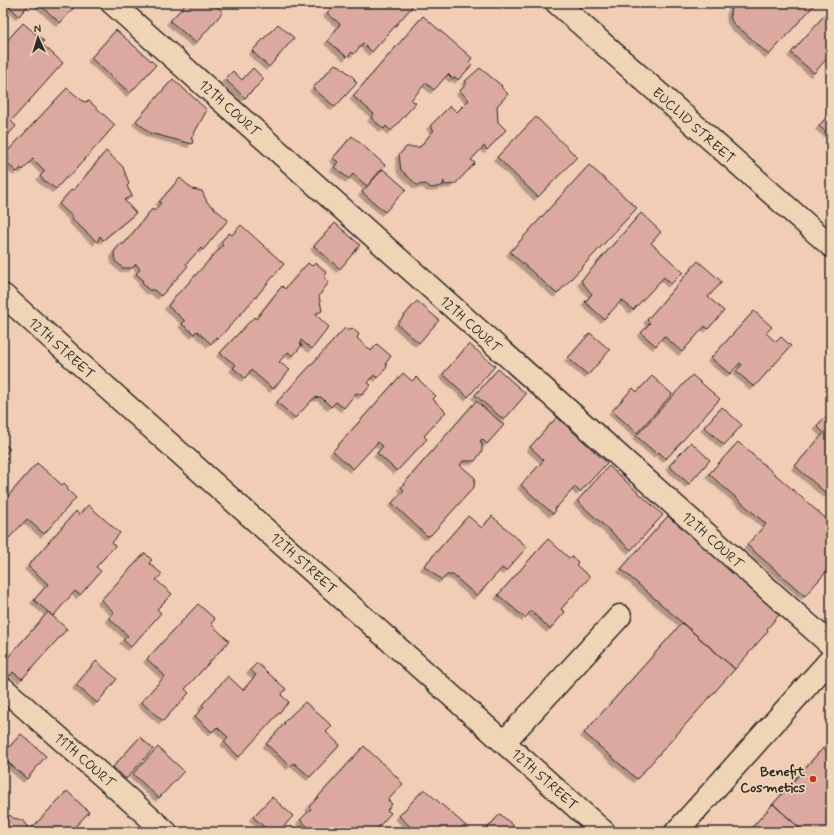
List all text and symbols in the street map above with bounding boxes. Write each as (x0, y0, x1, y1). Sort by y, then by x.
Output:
north arrow (18, 18, 58, 58)
text: N (33, 22, 42, 36)
street label: 12TH COURT (195, 76, 264, 141)
street label: EUCLID STREET (648, 84, 738, 168)
street label: 12TH COURT (436, 292, 505, 357)
street label: 12TH STREET (24, 314, 98, 383)
street label: 12TH COURT (678, 508, 747, 573)
street label: 12TH STREET (266, 529, 340, 598)
street label: 11TH COURT (50, 729, 119, 793)
street label: 12TH STREET (507, 745, 581, 814)
place label: Benefit Cosmetics (740, 763, 806, 797)
marker: Benefit Cosmetics (808, 774, 818, 784)

